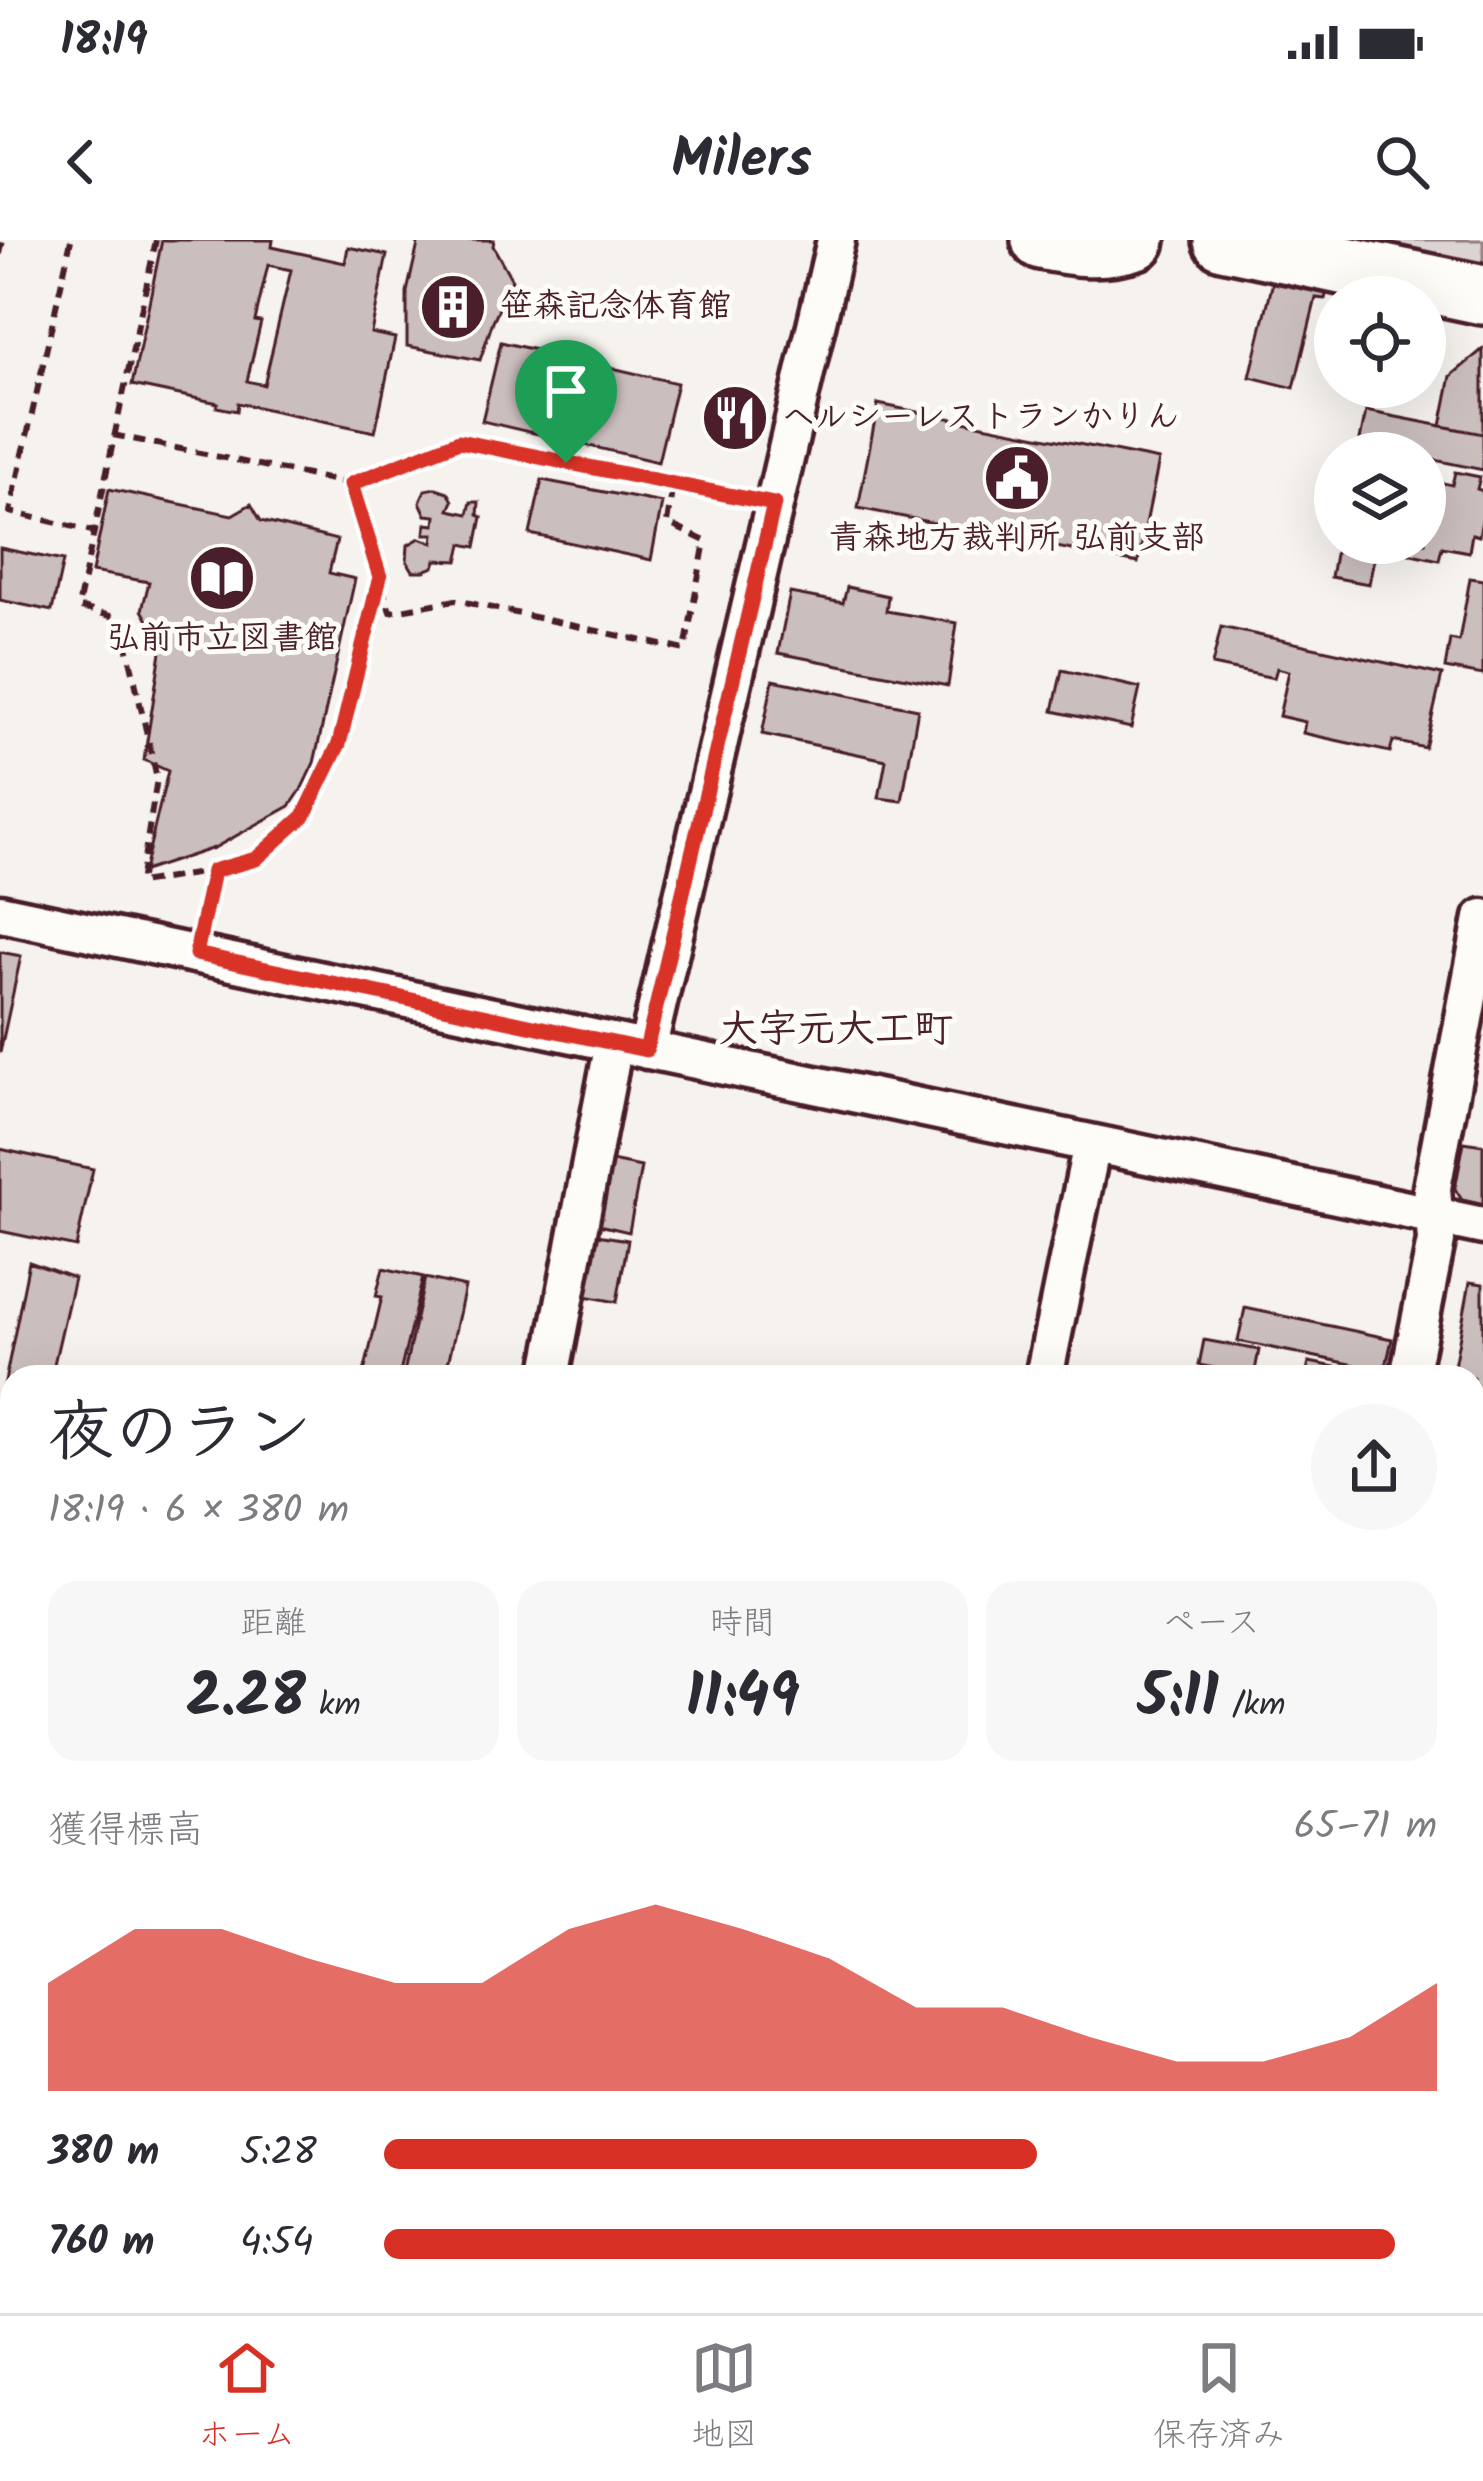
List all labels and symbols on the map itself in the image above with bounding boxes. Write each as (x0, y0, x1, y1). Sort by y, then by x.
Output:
building icon: 笹森記念体育館 (418, 272, 488, 342)
place label: 笹森記念体育館 (500, 281, 731, 334)
pin (515, 340, 617, 463)
restaurant icon: ヘルシーレストランかりん (700, 383, 770, 453)
place label: ヘルシーレストランかりん (782, 392, 1179, 445)
public building icon: 青森地方裁判所 弘前支部 (982, 443, 1052, 513)
place label: 青森地方裁判所 弘前支部 (829, 513, 1205, 566)
library icon: 弘前市立図書館 (187, 543, 257, 613)
place label: 弘前市立図書館 (107, 613, 338, 666)
district label: 大字元大工町 (719, 1000, 953, 1062)

